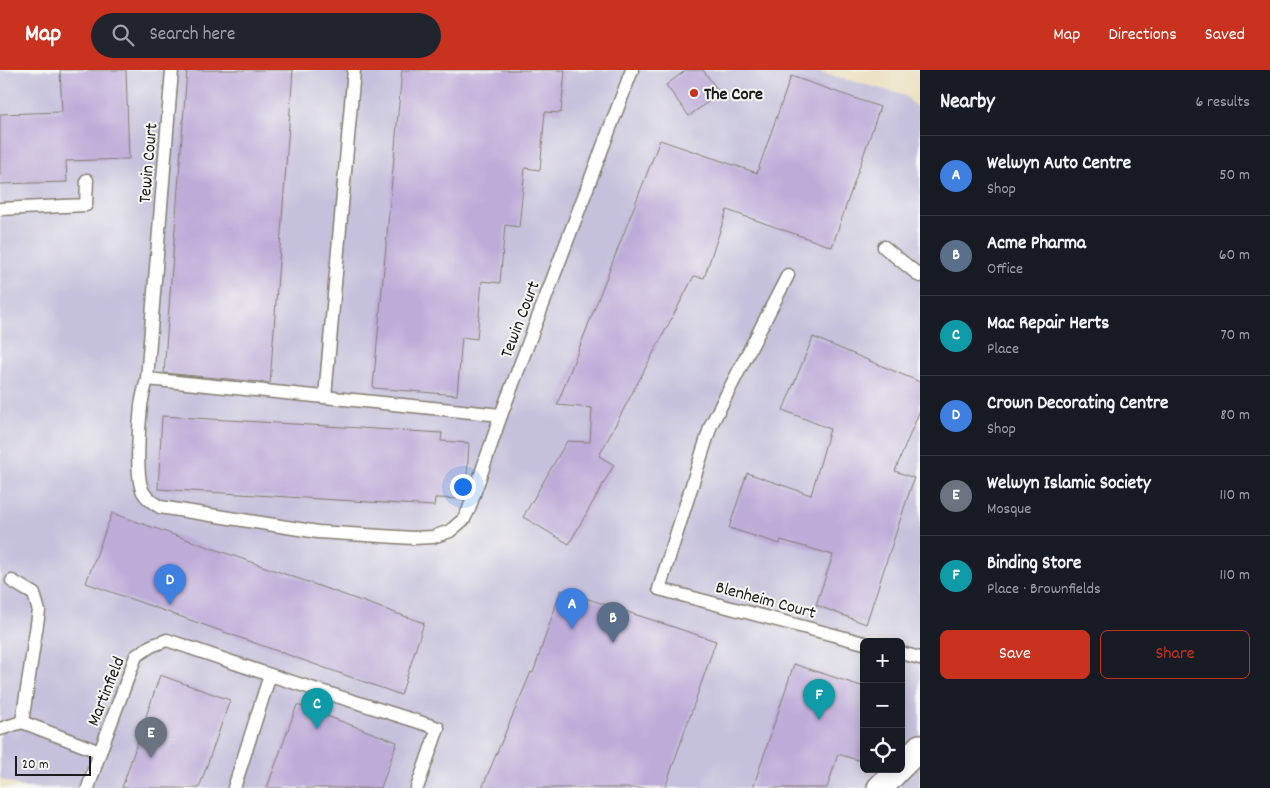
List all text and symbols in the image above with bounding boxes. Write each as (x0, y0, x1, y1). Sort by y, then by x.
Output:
search box (91, 13, 441, 58)
text: Map (25, 18, 61, 52)
icon: search (109, 21, 137, 49)
text: Search here (149, 22, 235, 49)
text: Map (1053, 23, 1080, 48)
text: Directions (1108, 23, 1177, 48)
text: Saved (1205, 23, 1245, 48)
place label: The Core (704, 83, 763, 108)
marker: The Core (688, 87, 700, 99)
text: Nearby (940, 88, 995, 118)
text: 6 results (1195, 91, 1250, 114)
street label: Tewin Court (134, 122, 165, 204)
text: Welwyn Auto Centre (987, 151, 1131, 178)
text: A (952, 164, 960, 187)
text: 50 m (1219, 164, 1250, 187)
text: Shop (987, 178, 1016, 201)
text: Acme Pharma (987, 231, 1086, 258)
text: B (952, 244, 960, 267)
text: 60 m (1219, 244, 1250, 267)
text: Office (987, 258, 1023, 281)
street label: Tewin Court (495, 278, 548, 362)
text: Mac Repair Herts (987, 311, 1109, 338)
text: C (952, 324, 960, 347)
text: 70 m (1220, 324, 1250, 347)
text: Place (987, 338, 1019, 361)
text: Crown Decorating Centre (987, 391, 1168, 418)
text: D (952, 404, 960, 427)
text: 80 m (1220, 404, 1250, 427)
text: Shop (987, 418, 1016, 441)
text: Welwyn Islamic Society (987, 471, 1151, 498)
your location (450, 474, 476, 500)
text: E (952, 484, 960, 507)
text: 110 m (1220, 484, 1250, 507)
text: Mosque (987, 498, 1031, 521)
text: Binding Store (987, 551, 1081, 578)
pin: D (154, 564, 186, 605)
text: F (952, 564, 960, 587)
text: 110 m (1220, 564, 1250, 587)
street label: Blenheim Court (712, 576, 819, 627)
text: Place · Brownfields (987, 578, 1101, 601)
pin: A (556, 588, 588, 629)
pin: B (597, 602, 629, 643)
button: Save (940, 630, 1090, 679)
button: Share (1100, 630, 1250, 679)
map controls (860, 638, 905, 773)
button: + (860, 638, 905, 683)
street label: Martinfield (82, 653, 133, 730)
pin: F (803, 679, 835, 720)
button: − (860, 683, 905, 728)
pin: C (301, 688, 333, 729)
pin: E (135, 717, 167, 758)
button: locate (860, 728, 905, 773)
scale bar (15, 753, 91, 776)
text: 20 m (22, 755, 49, 775)

